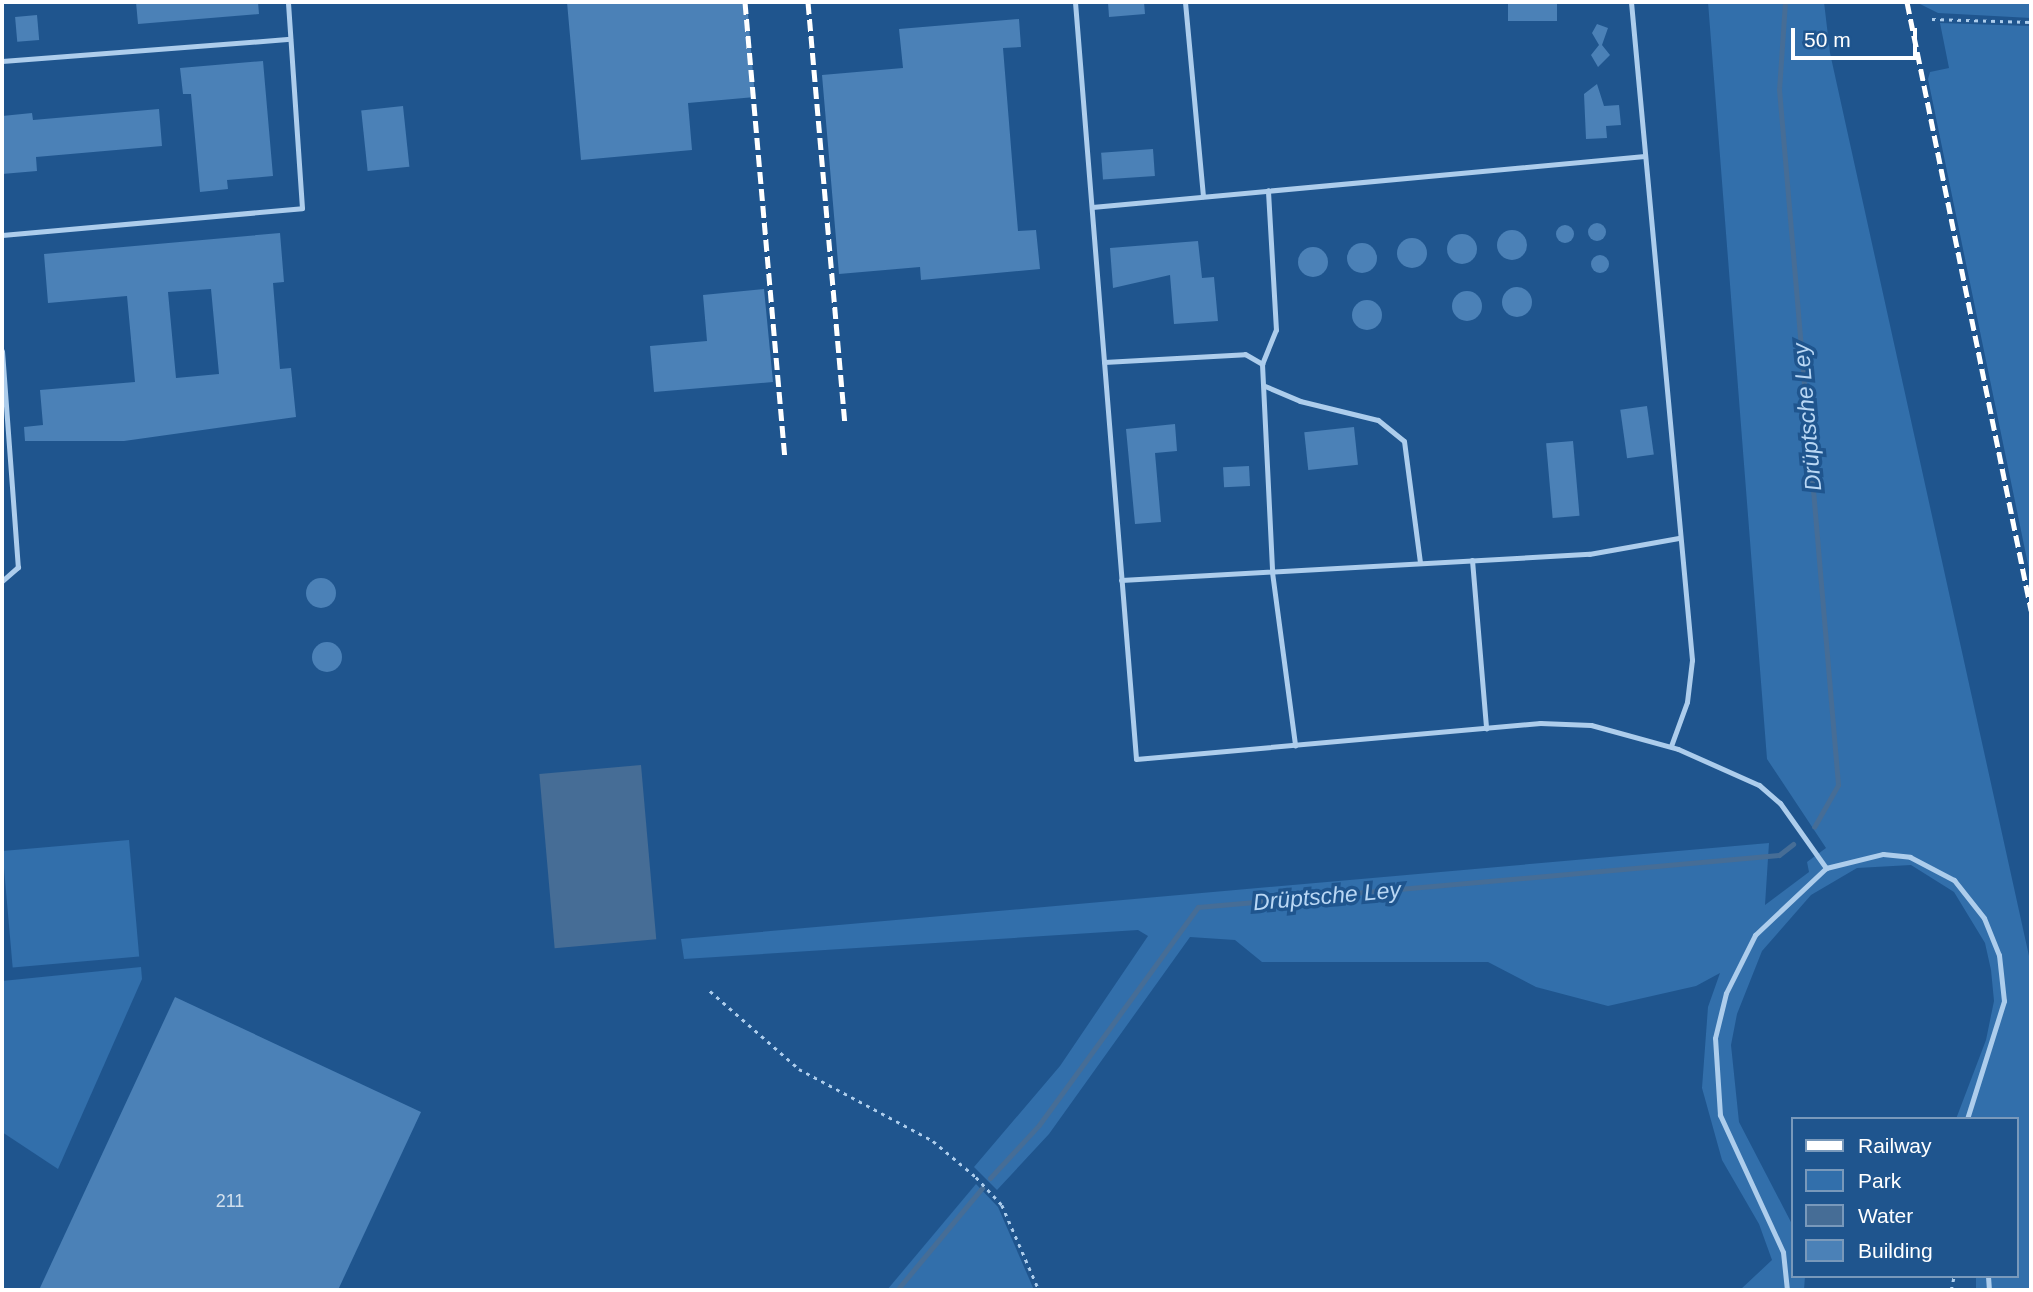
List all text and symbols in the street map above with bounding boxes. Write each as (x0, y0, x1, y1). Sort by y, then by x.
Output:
scale bar (1795, 14, 1921, 58)
text: 50 m (1804, 28, 1851, 51)
water label: Drüptsche Ley (1787, 342, 1827, 492)
water label: Drüptsche Ley (1252, 876, 1402, 916)
legend (1792, 1117, 2019, 1278)
text: Railway (1858, 1134, 1932, 1157)
text: Park (1858, 1169, 1901, 1192)
house number: 211 (216, 1190, 244, 1212)
text: Water (1858, 1204, 1913, 1227)
text: Building (1858, 1239, 1933, 1262)

